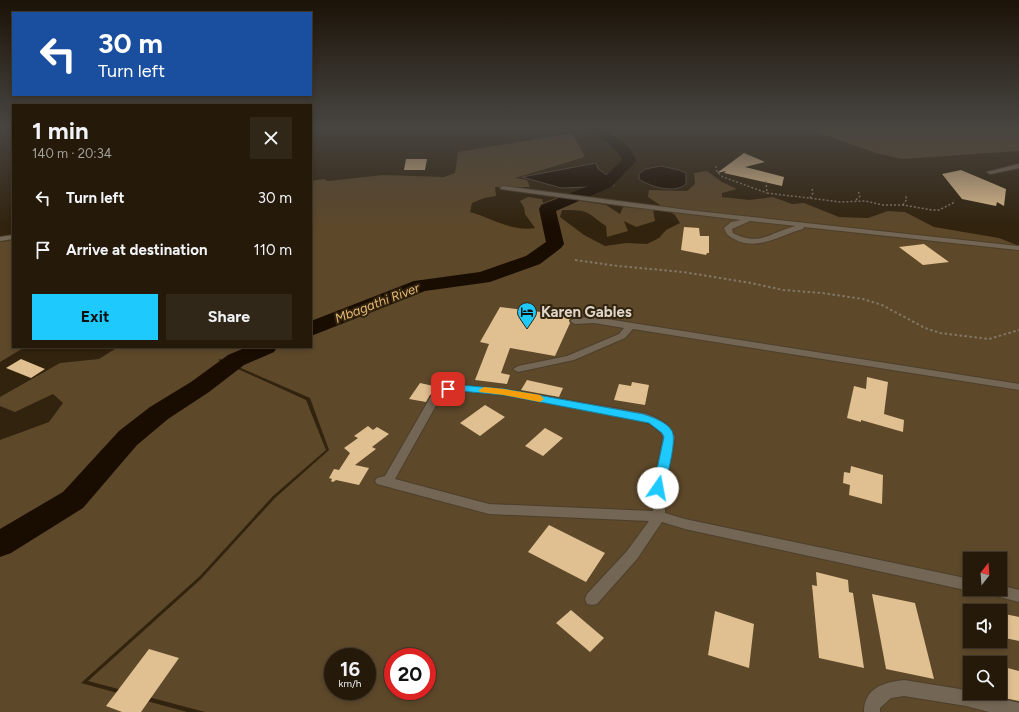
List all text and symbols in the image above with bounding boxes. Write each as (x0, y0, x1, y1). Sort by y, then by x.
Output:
text: 30 m (98, 26, 163, 60)
icon: left (32, 28, 84, 80)
text: Turn left (98, 60, 165, 82)
text: 1 min (32, 116, 89, 145)
button: close (250, 117, 292, 159)
text: 140 m · 20:34 (32, 146, 112, 161)
icon: left (32, 187, 54, 209)
text: Turn left (66, 189, 124, 207)
text: 30 m (258, 189, 292, 207)
icon: arrive (32, 239, 54, 261)
text: Arrive at destination (66, 241, 207, 259)
text: 110 m (254, 241, 292, 259)
water label: Mbagathi River (333, 280, 422, 326)
button: Exit (32, 294, 158, 340)
button: Share (166, 294, 292, 340)
hotel icon: Karen Gables (516, 301, 538, 329)
place label: Karen Gables (541, 303, 632, 321)
pin (431, 372, 465, 406)
icon: arrive (437, 378, 459, 400)
position arrow (637, 467, 679, 509)
north arrow (963, 552, 1007, 596)
map controls (963, 552, 1007, 700)
button: sound (963, 604, 1007, 648)
speed limit sign: 20 (384, 648, 436, 700)
button: search (963, 656, 1007, 700)
text: 16 (340, 657, 360, 681)
text: km/h (339, 677, 361, 690)

